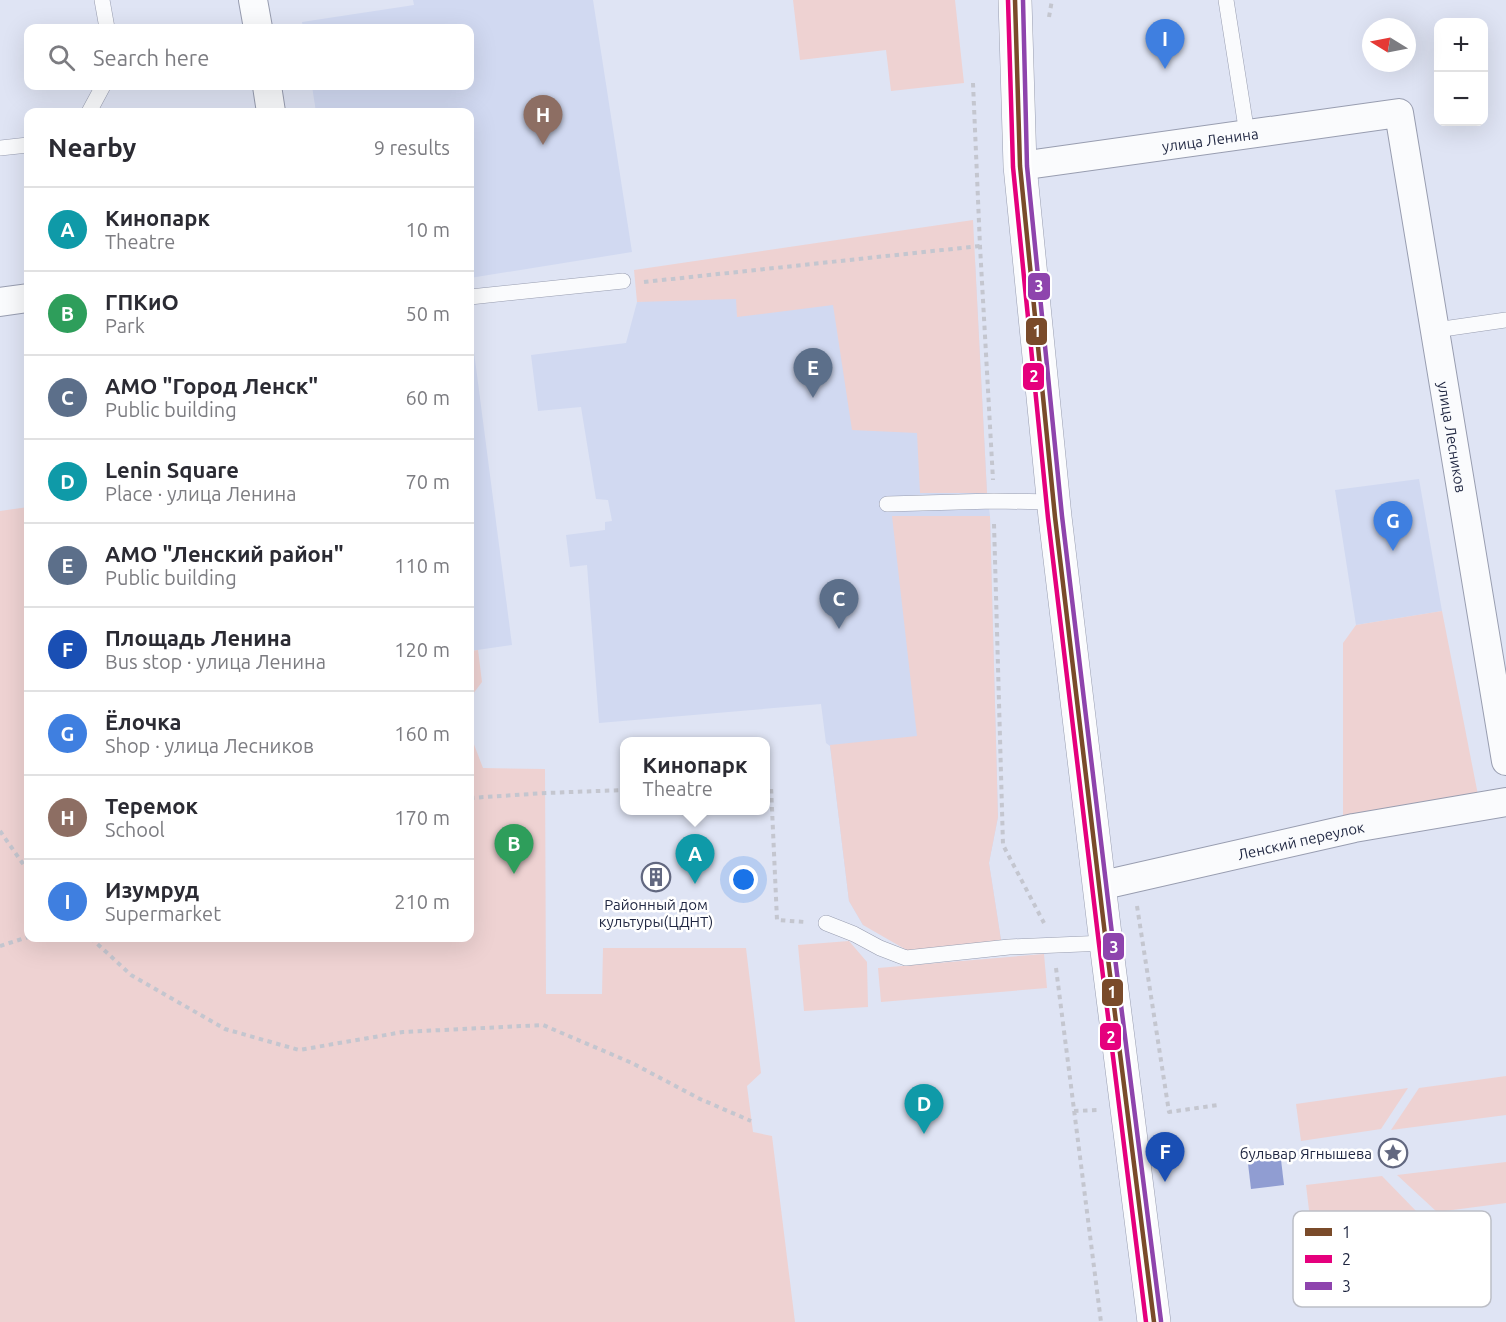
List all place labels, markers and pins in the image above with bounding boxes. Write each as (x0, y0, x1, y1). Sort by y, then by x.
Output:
pin: I (1146, 20, 1184, 69)
pin: H (524, 96, 562, 145)
pin: E (794, 348, 832, 398)
pin: G (1374, 502, 1412, 551)
pin: C (820, 580, 858, 629)
pin: B (494, 824, 534, 874)
pin: A (676, 834, 714, 884)
building icon: Районный дом культуры(ЦДНТ) (640, 861, 672, 893)
place label: Районный дом культуры(ЦДНТ) (599, 896, 713, 930)
pin: D (904, 1084, 944, 1134)
pin: F (1146, 1132, 1184, 1182)
place icon: бульвар Ягнышева (1377, 1137, 1409, 1169)
place label: бульвар Ягнышева (1240, 1145, 1372, 1162)

